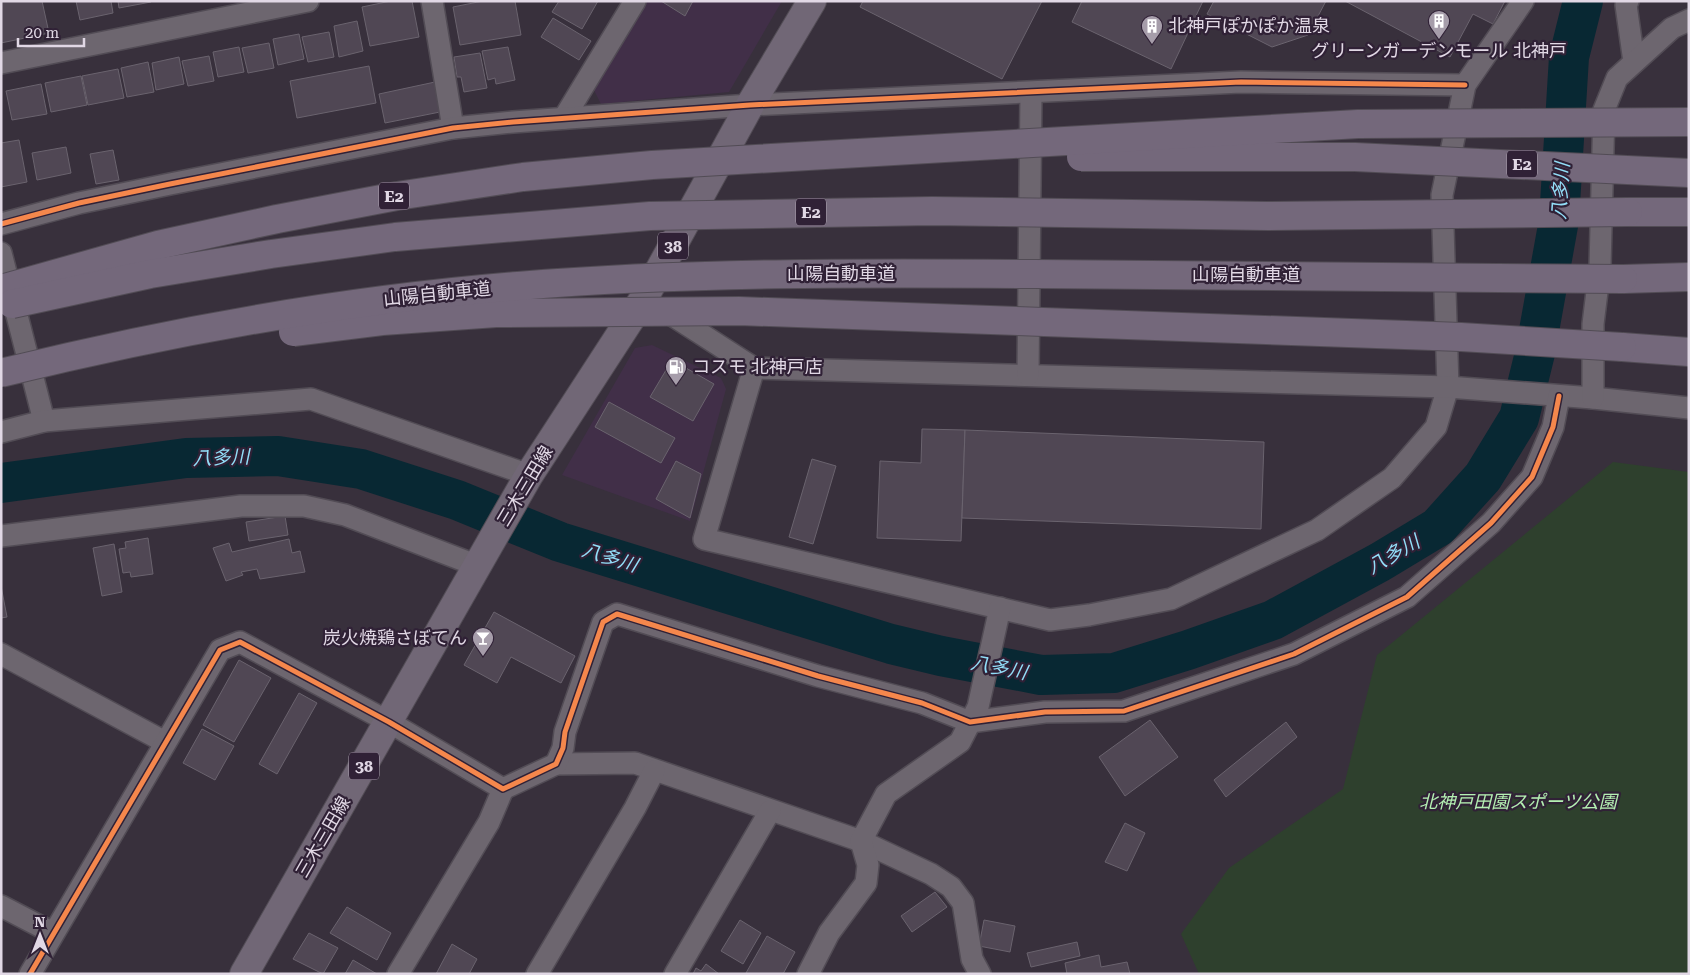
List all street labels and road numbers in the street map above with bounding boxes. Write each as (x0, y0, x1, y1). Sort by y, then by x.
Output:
road number: E2 (1507, 150, 1537, 178)
road number: E2 (379, 182, 409, 210)
road number: E2 (796, 198, 826, 226)
road number: 38 (658, 232, 688, 260)
street label: 山陽自動車道 (787, 263, 895, 284)
street label: 山陽自動車道 (1192, 264, 1300, 285)
street label: 山陽自動車道 (382, 277, 492, 310)
street label: 三木三田線 (492, 442, 557, 530)
road number: 38 (349, 752, 379, 779)
street label: 三木三田線 (291, 793, 354, 881)

